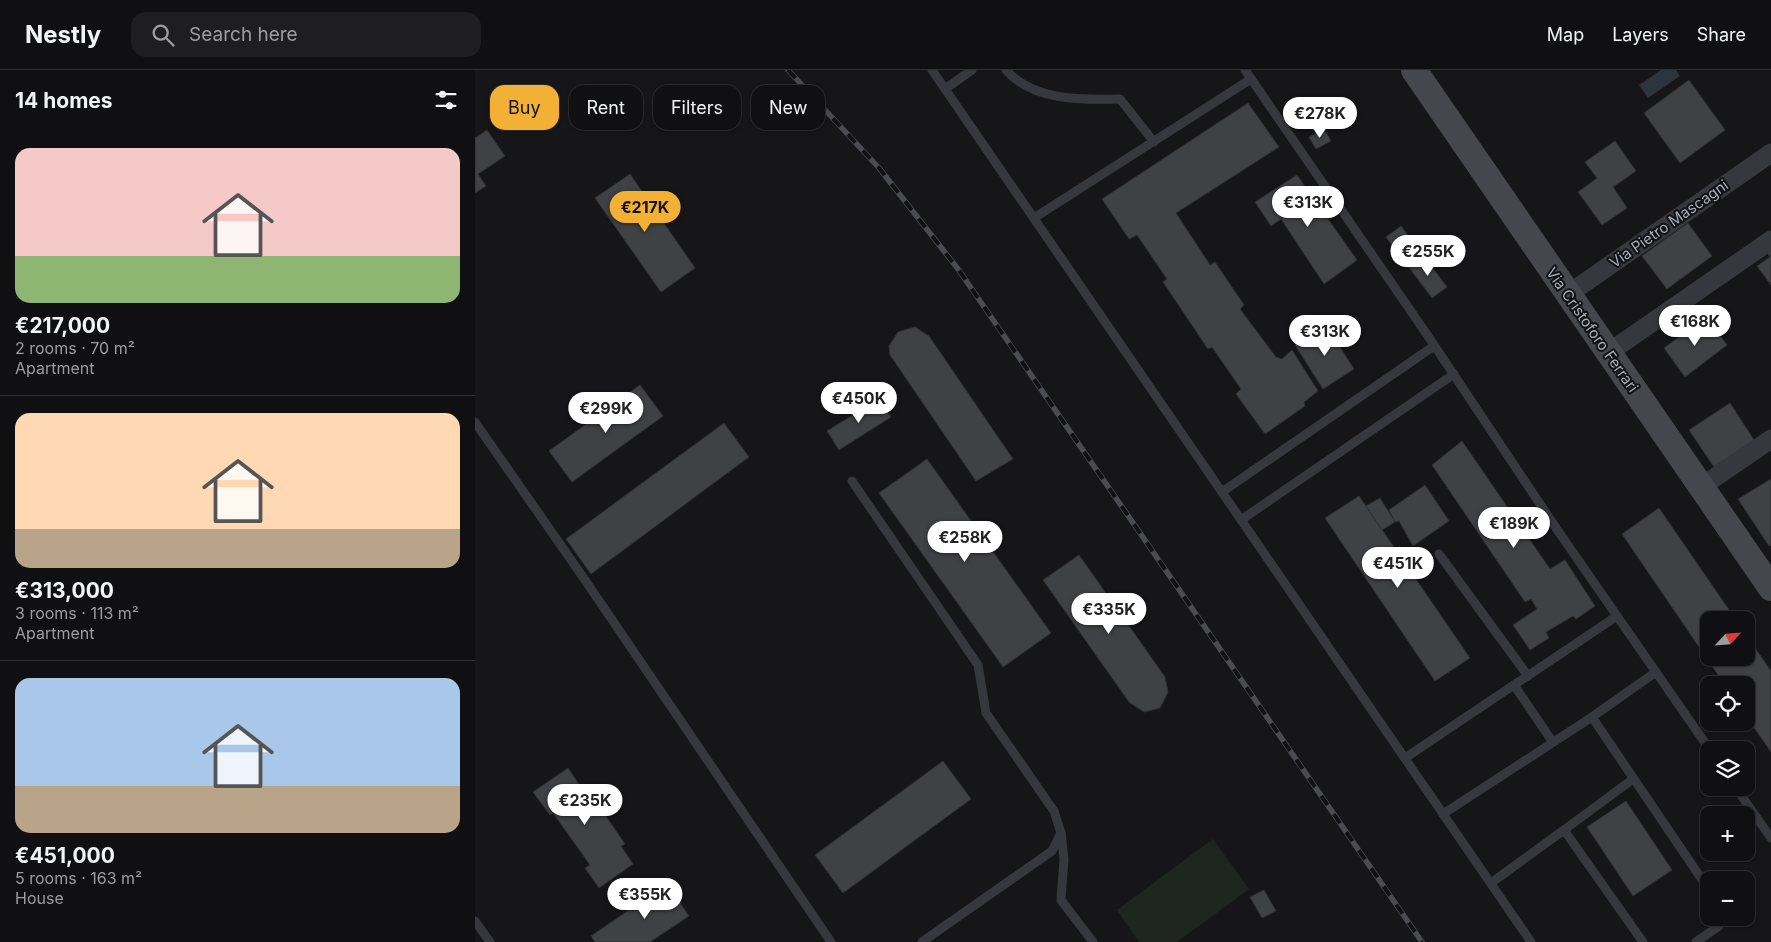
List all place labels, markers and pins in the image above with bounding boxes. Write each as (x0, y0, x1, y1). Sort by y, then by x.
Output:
pin: €278K (1285, 97, 1355, 139)
pin: €313K (1273, 186, 1343, 228)
pin: €217K (610, 190, 680, 233)
pin: €255K (1393, 234, 1463, 277)
pin: €168K (1660, 304, 1730, 347)
pin: €313K (1290, 314, 1360, 357)
pin: €450K (824, 382, 894, 424)
pin: €299K (571, 392, 641, 434)
pin: €189K (1479, 506, 1549, 549)
pin: €258K (930, 520, 1000, 563)
pin: €451K (1363, 546, 1433, 589)
pin: €335K (1074, 592, 1144, 635)
pin: €235K (550, 784, 620, 826)
pin: €355K (610, 878, 680, 920)

